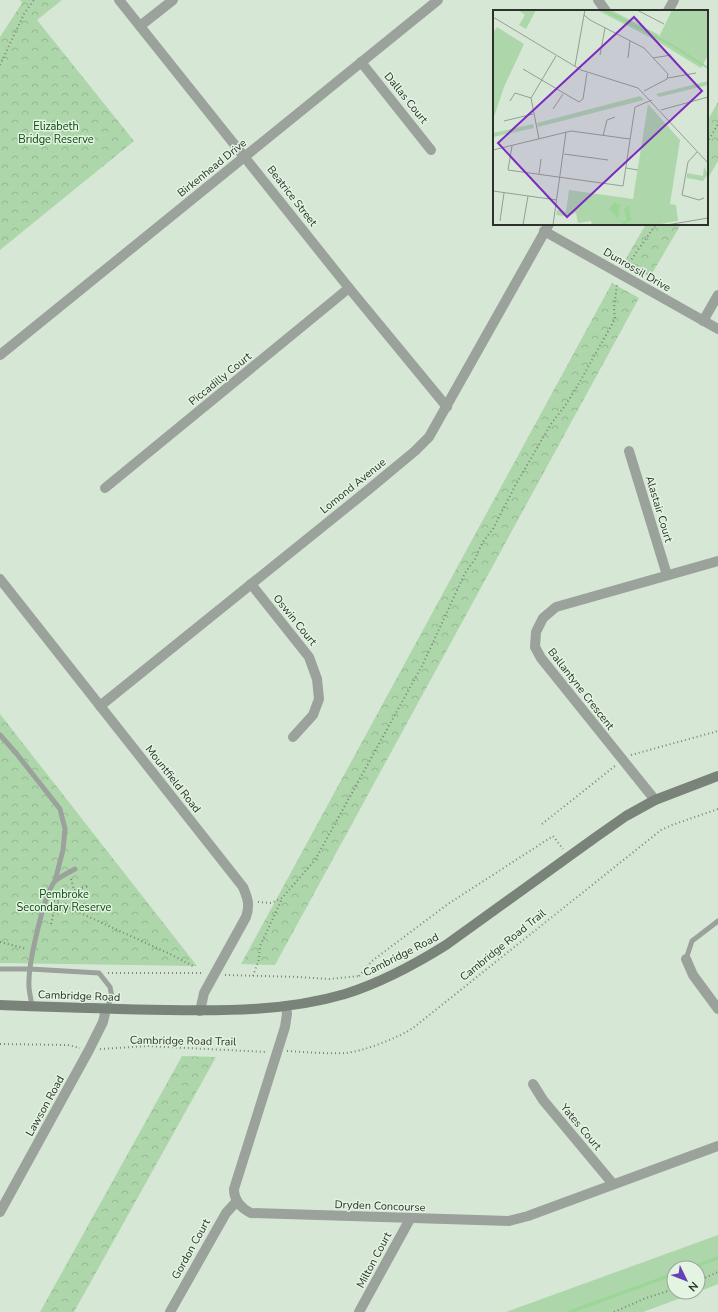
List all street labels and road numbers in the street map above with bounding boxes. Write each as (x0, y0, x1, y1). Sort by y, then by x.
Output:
street label: Dallas Court (381, 69, 431, 127)
street label: Birkenhead Drive (174, 135, 250, 200)
street label: Beatrice Street (264, 163, 321, 230)
street label: Dunrossil Drive (600, 245, 674, 296)
street label: Piccadilly Court (186, 349, 255, 409)
street label: Lomond Avenue (317, 455, 389, 517)
street label: Alastair Court (642, 474, 676, 544)
street label: Oswin Court (270, 591, 320, 649)
street label: Ballantyne Crescent (544, 645, 618, 733)
street label: Mountfield Road (142, 742, 204, 816)
street label: Cambridge Road Trail (457, 905, 550, 984)
street label: Cambridge Road (361, 930, 441, 980)
street label: Cambridge Road (38, 987, 120, 1005)
street label: Cambridge Road Trail (130, 1033, 237, 1049)
street label: Lawson Road (22, 1073, 68, 1139)
street label: Yates Court (556, 1100, 605, 1154)
street label: Dryden Concourse (334, 1197, 426, 1215)
street label: Gordon Court (168, 1216, 214, 1282)
street label: Milton Court (353, 1229, 395, 1291)

